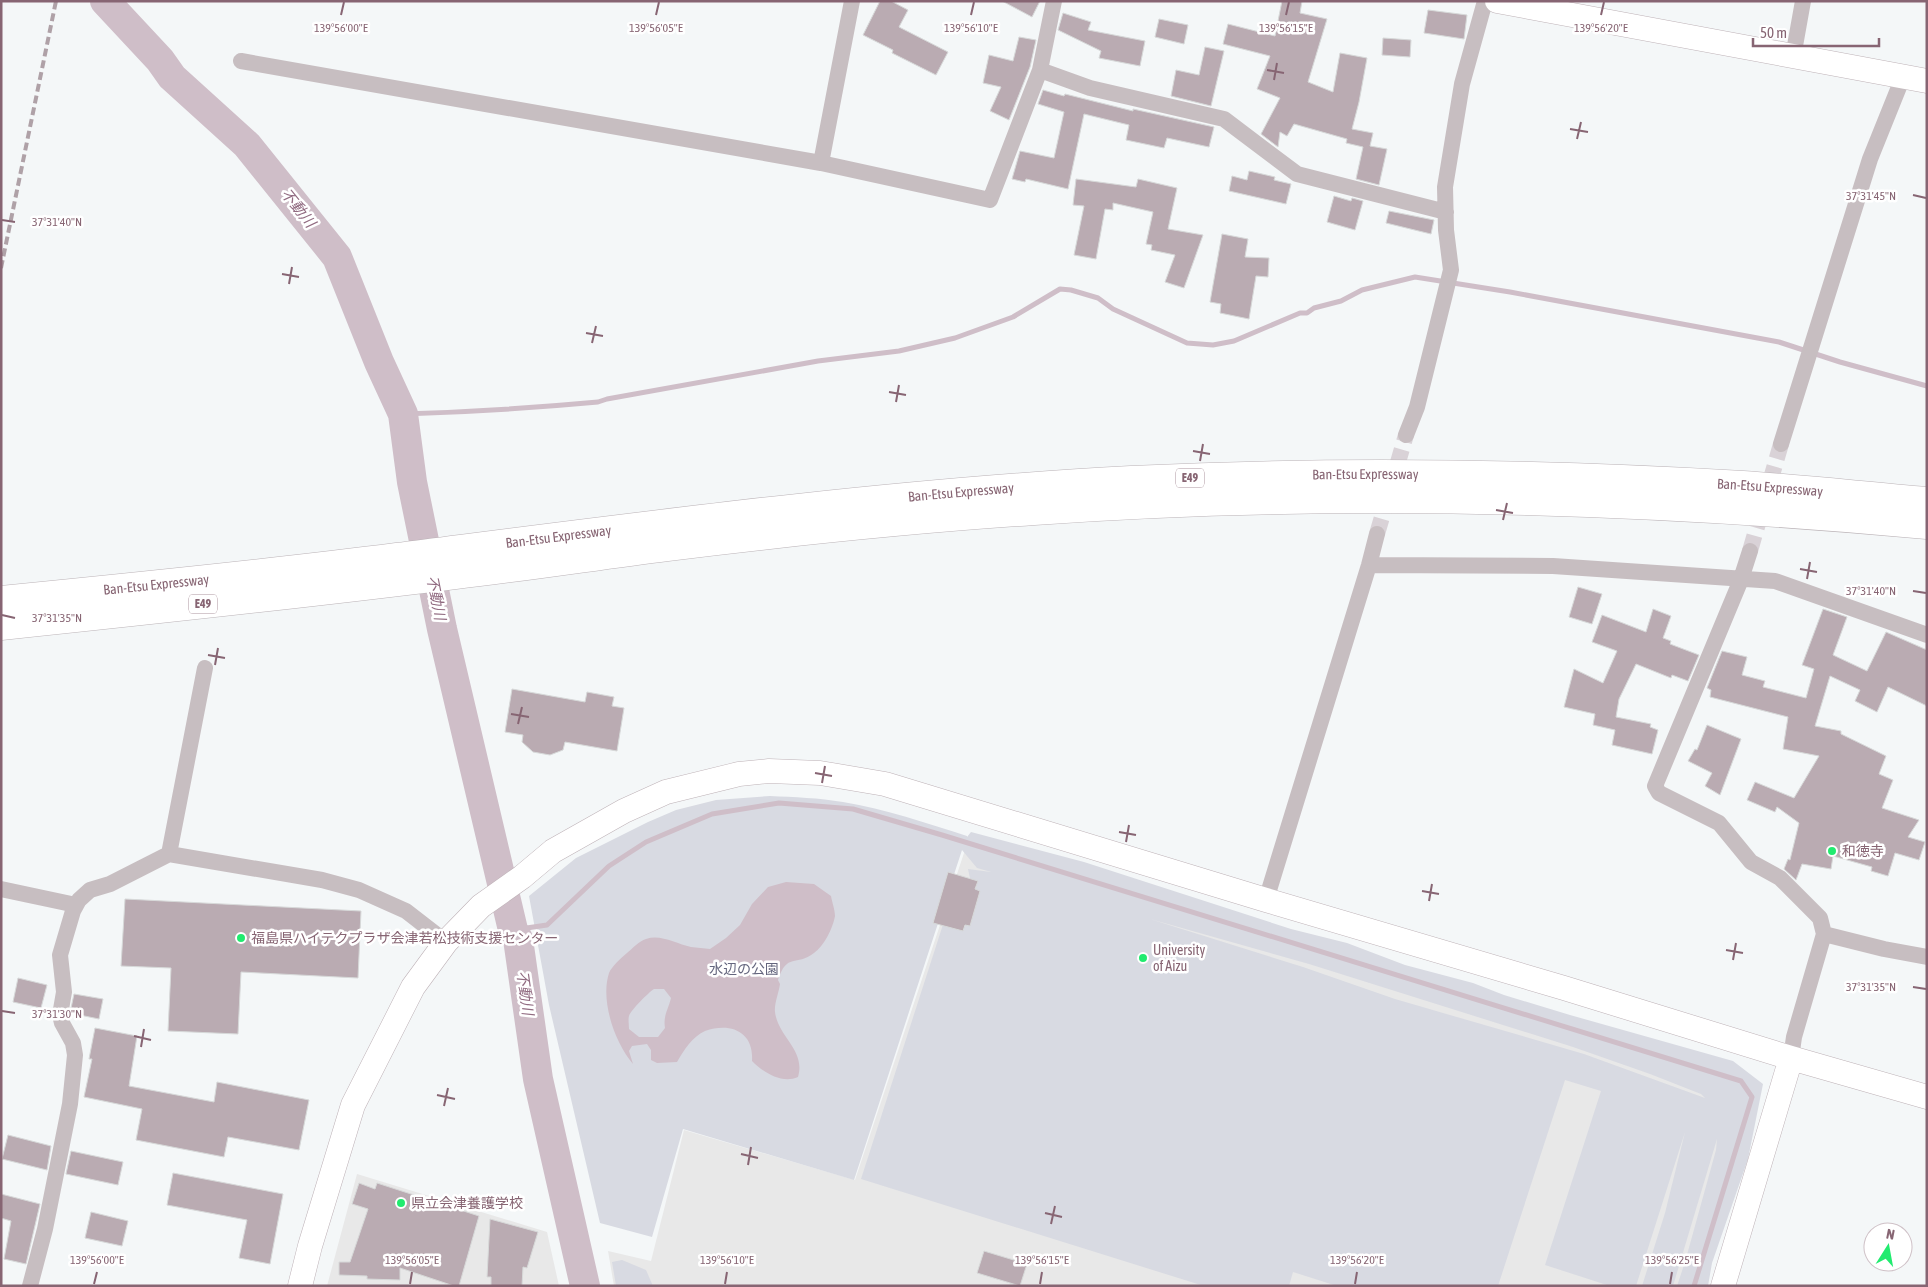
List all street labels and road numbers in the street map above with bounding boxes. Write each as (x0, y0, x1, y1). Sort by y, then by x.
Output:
street label: Ban-Etsu Expressway (1312, 466, 1419, 482)
road number: E49 (1176, 468, 1204, 488)
street label: Ban-Etsu Expressway (1717, 476, 1824, 499)
street label: Ban-Etsu Expressway (907, 480, 1015, 505)
street label: Ban-Etsu Expressway (505, 522, 612, 551)
street label: Ban-Etsu Expressway (103, 571, 210, 598)
road number: E49 (189, 594, 217, 614)

